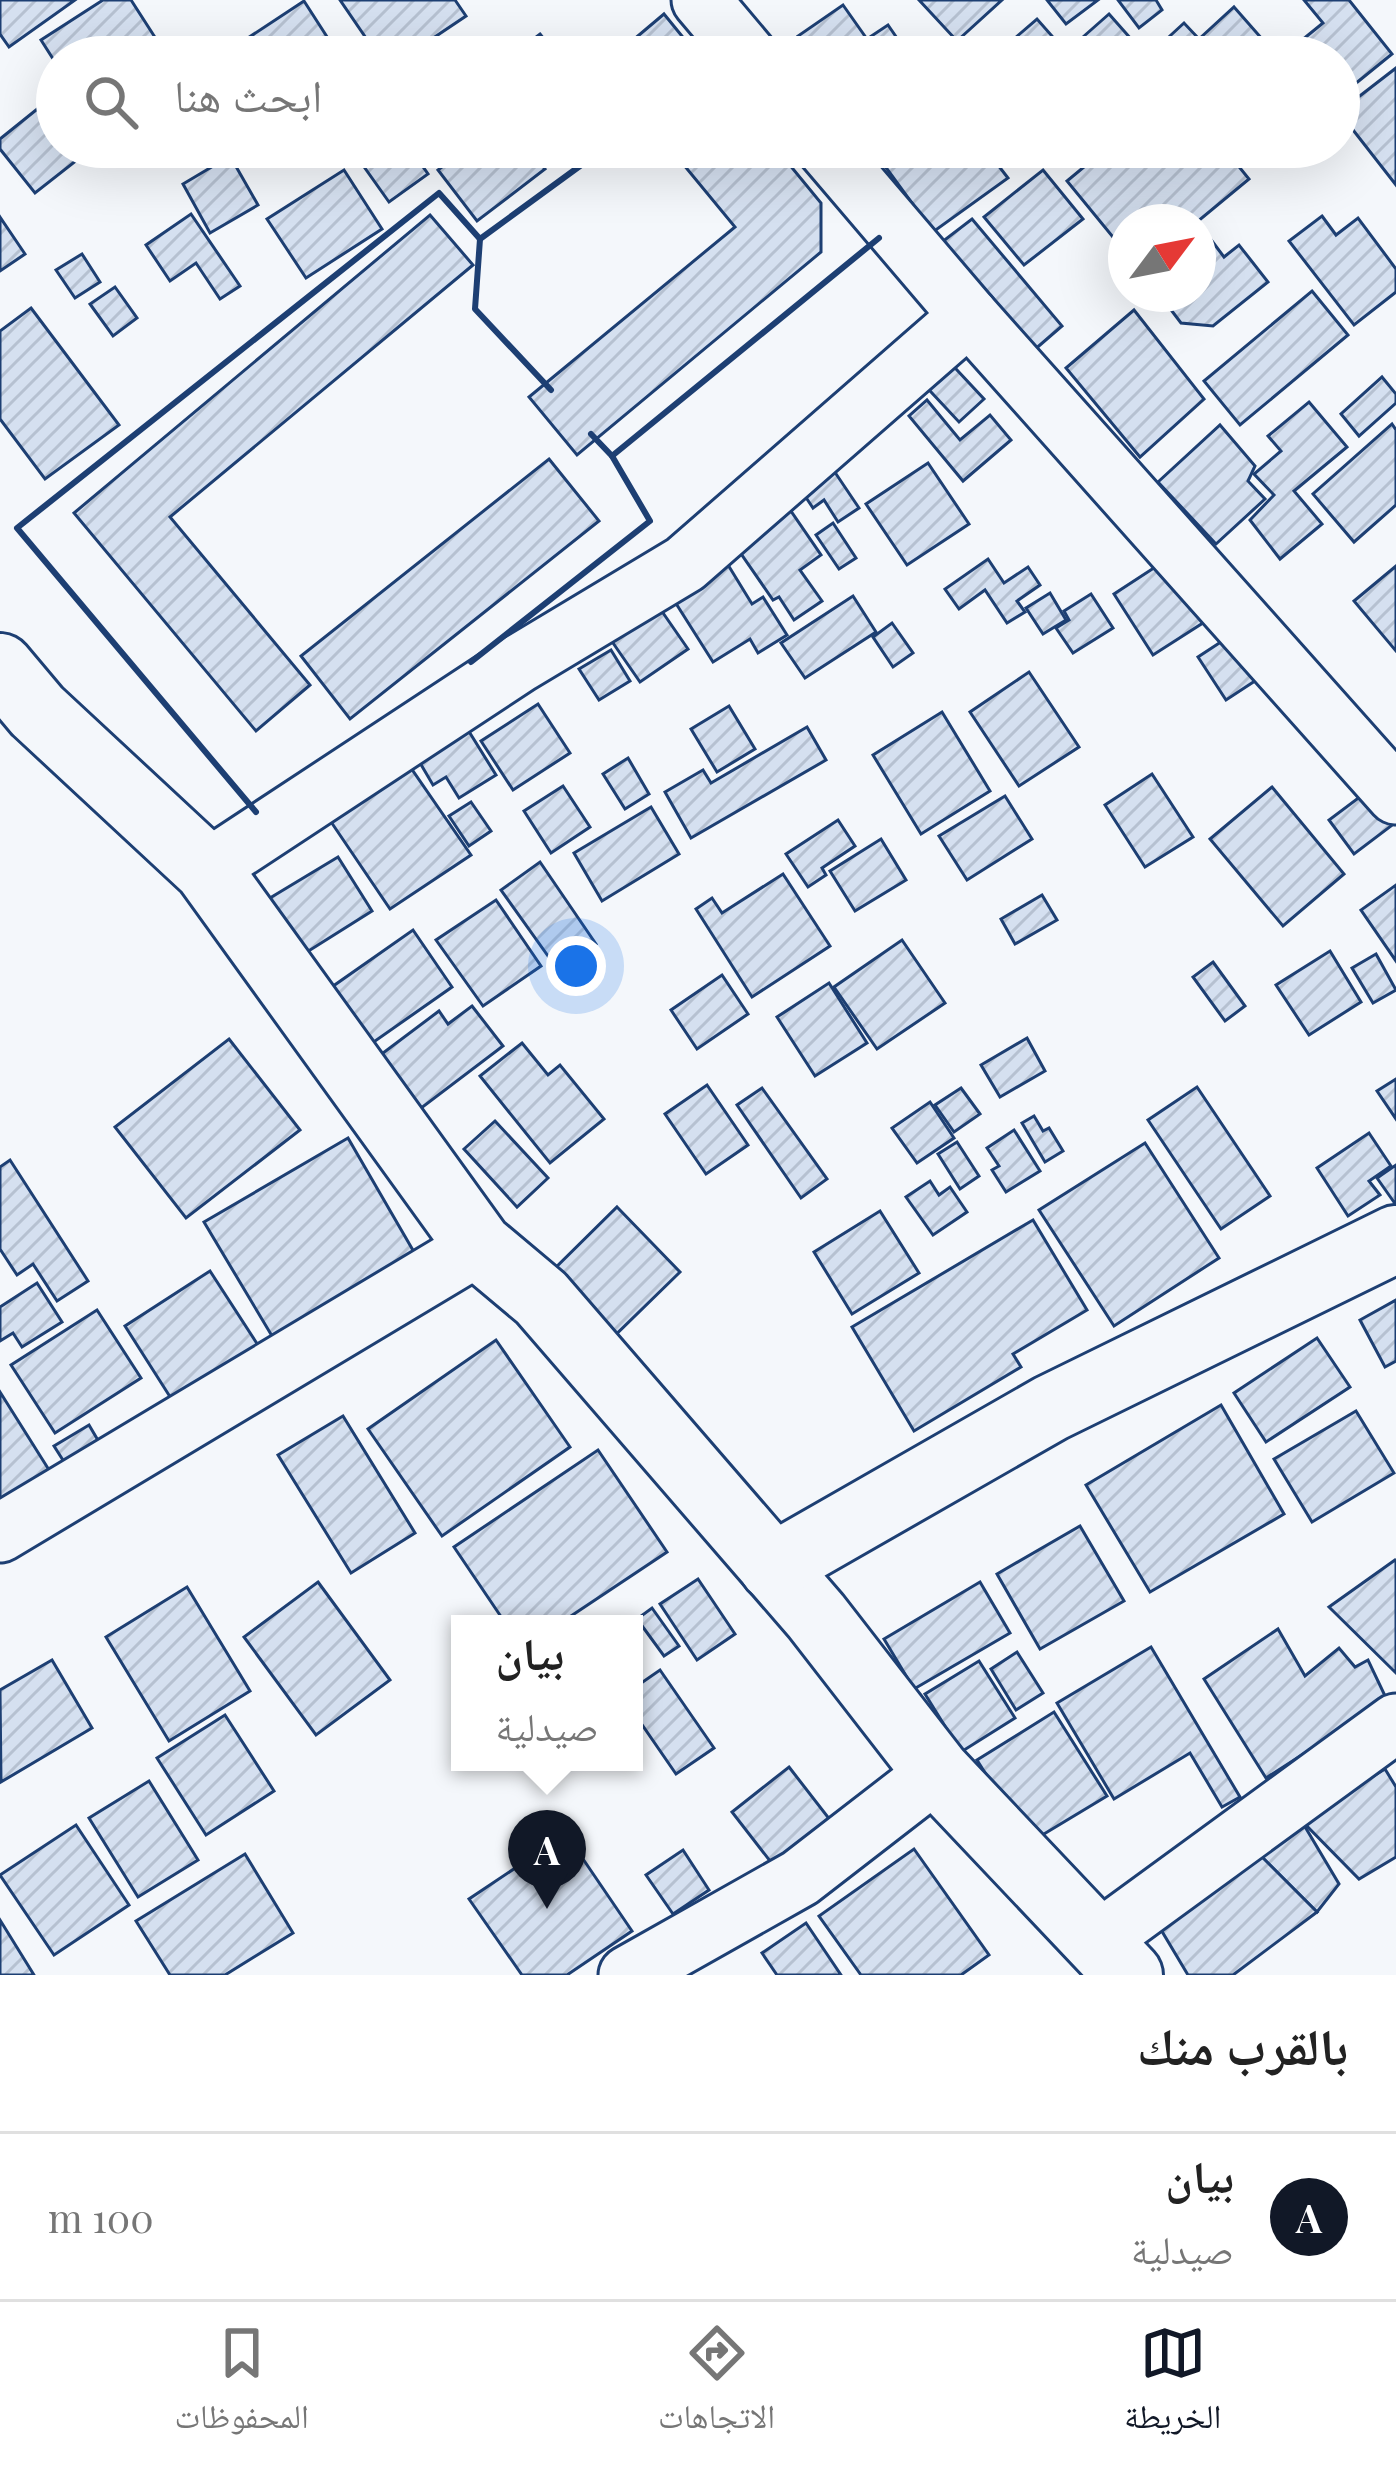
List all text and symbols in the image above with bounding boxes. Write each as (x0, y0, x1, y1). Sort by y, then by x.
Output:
search box (36, 36, 1360, 168)
text: ابحث هنا (174, 63, 322, 123)
icon: search (78, 69, 144, 135)
north arrow (1108, 204, 1216, 312)
your location (546, 936, 606, 996)
popup (451, 1615, 643, 1771)
text: بيان (495, 1621, 564, 1681)
text: صيدلية (495, 1699, 599, 1751)
pin: A (508, 1810, 586, 1909)
text: بالقرب منك (1137, 2010, 1348, 2078)
text: بيان (1165, 2144, 1234, 2204)
text: 100 m (48, 2191, 154, 2243)
text: A (1296, 2191, 1322, 2243)
text: صيدلية (1131, 2222, 1234, 2274)
tab: المحفوظات (175, 2320, 309, 2449)
tab: الاتجاهات (658, 2320, 775, 2449)
tab: الخريطة (1124, 2320, 1221, 2449)

